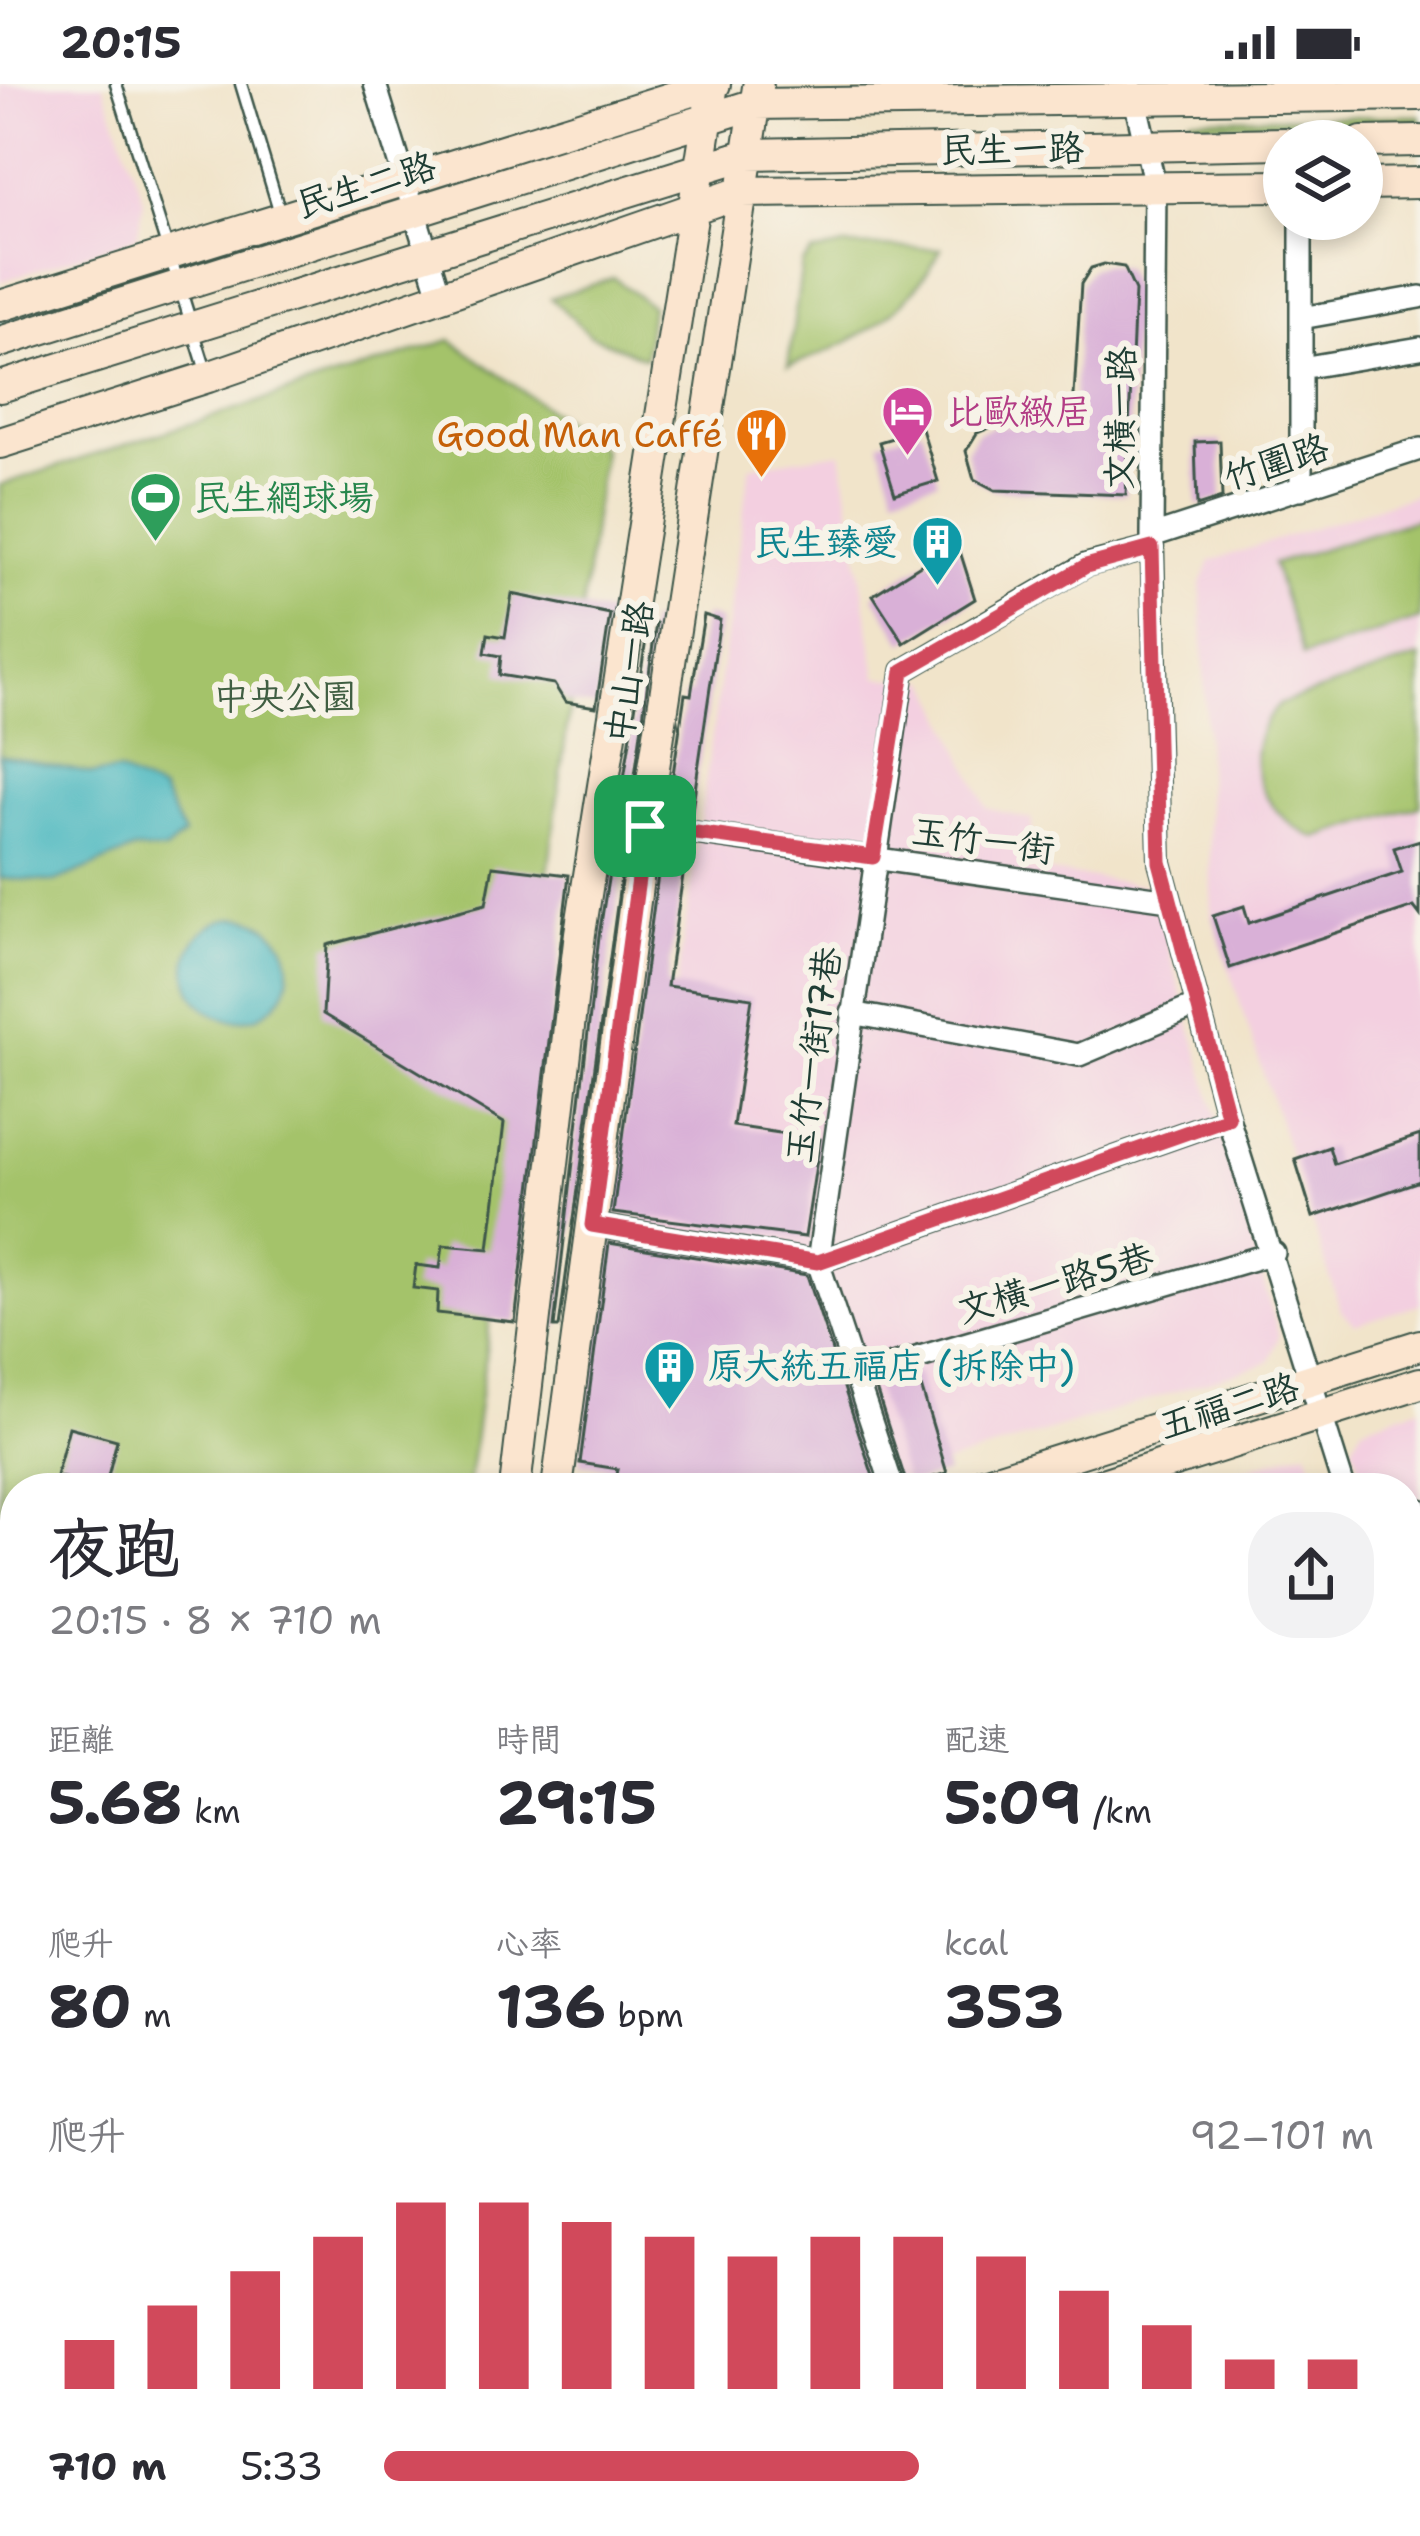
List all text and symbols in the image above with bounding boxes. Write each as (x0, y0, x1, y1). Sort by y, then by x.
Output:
text: 20:15 (60, 12, 182, 72)
map controls (1263, 120, 1383, 240)
button: layers (1263, 120, 1383, 240)
street label: 民生一路 (940, 123, 1084, 175)
street label: 民生二路 (290, 141, 442, 229)
street label: 文橫一路 (1094, 346, 1146, 490)
hotel icon: 比歐緻居 (880, 383, 936, 457)
place label: 比歐緻居 (947, 387, 1091, 436)
restaurant icon: Good Man Caffé (734, 406, 790, 480)
place label: Good Man Caffé (436, 410, 723, 459)
street label: 竹圍路 (1217, 422, 1335, 502)
sports icon: 民生網球場 (127, 469, 183, 543)
place label: 民生網球場 (194, 473, 374, 522)
building icon: 民生臻愛 (909, 514, 965, 588)
place label: 民生臻愛 (754, 518, 898, 567)
street label: 中山一路 (594, 597, 664, 747)
park label: 中央公園 (213, 672, 357, 721)
pin (594, 775, 696, 877)
icon: arrive (612, 793, 678, 859)
street label: 玉竹一街 (908, 806, 1058, 874)
street label: 玉竹一街17巷 (774, 943, 852, 1167)
street label: 文橫一路5巷 (951, 1232, 1159, 1334)
building icon: 原大統五福店 (拆除中) (641, 1337, 697, 1411)
place label: 原大統五福店 (拆除中) (708, 1341, 1075, 1390)
street label: 五福二路 (1153, 1362, 1305, 1450)
text: 夜跑 (48, 1505, 180, 1593)
button: share (1248, 1512, 1374, 1638)
text: 20:15 · 8 × 710 m (48, 1594, 382, 1646)
text: 距離 (48, 1717, 114, 1762)
text: 時間 (496, 1717, 562, 1762)
text: 配速 (944, 1717, 1010, 1762)
text: 5.68 (48, 1762, 183, 1842)
text: 29:15 (496, 1762, 657, 1842)
text: 5:09 (944, 1762, 1082, 1842)
text: km (183, 1789, 241, 1834)
text: /km (1082, 1789, 1152, 1834)
text: 爬升 (48, 1921, 114, 1966)
text: 心率 (496, 1921, 562, 1966)
text: kcal (944, 1921, 1008, 1966)
text: 80 (48, 1966, 132, 2046)
text: 136 (496, 1966, 606, 2046)
text: 353 (944, 1966, 1064, 2046)
text: m (132, 1993, 171, 2038)
text: bpm (606, 1993, 684, 2038)
text: 爬升 (48, 2109, 126, 2161)
text: 92–101 m (1189, 2109, 1374, 2161)
text: 710 m (48, 2440, 167, 2492)
text: 5:33 (240, 2440, 323, 2492)

